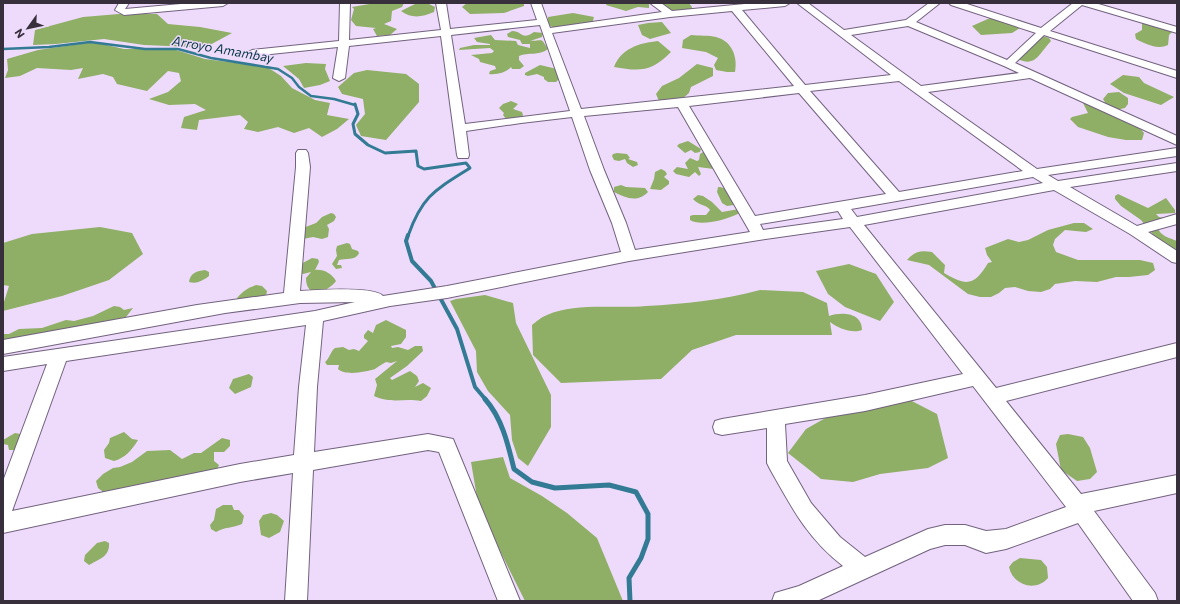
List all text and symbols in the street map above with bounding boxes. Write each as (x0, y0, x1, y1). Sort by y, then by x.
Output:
north arrow (8, 8, 48, 48)
text: N (11, 27, 27, 41)
water label: Arroyo Amambay (170, 32, 276, 66)

